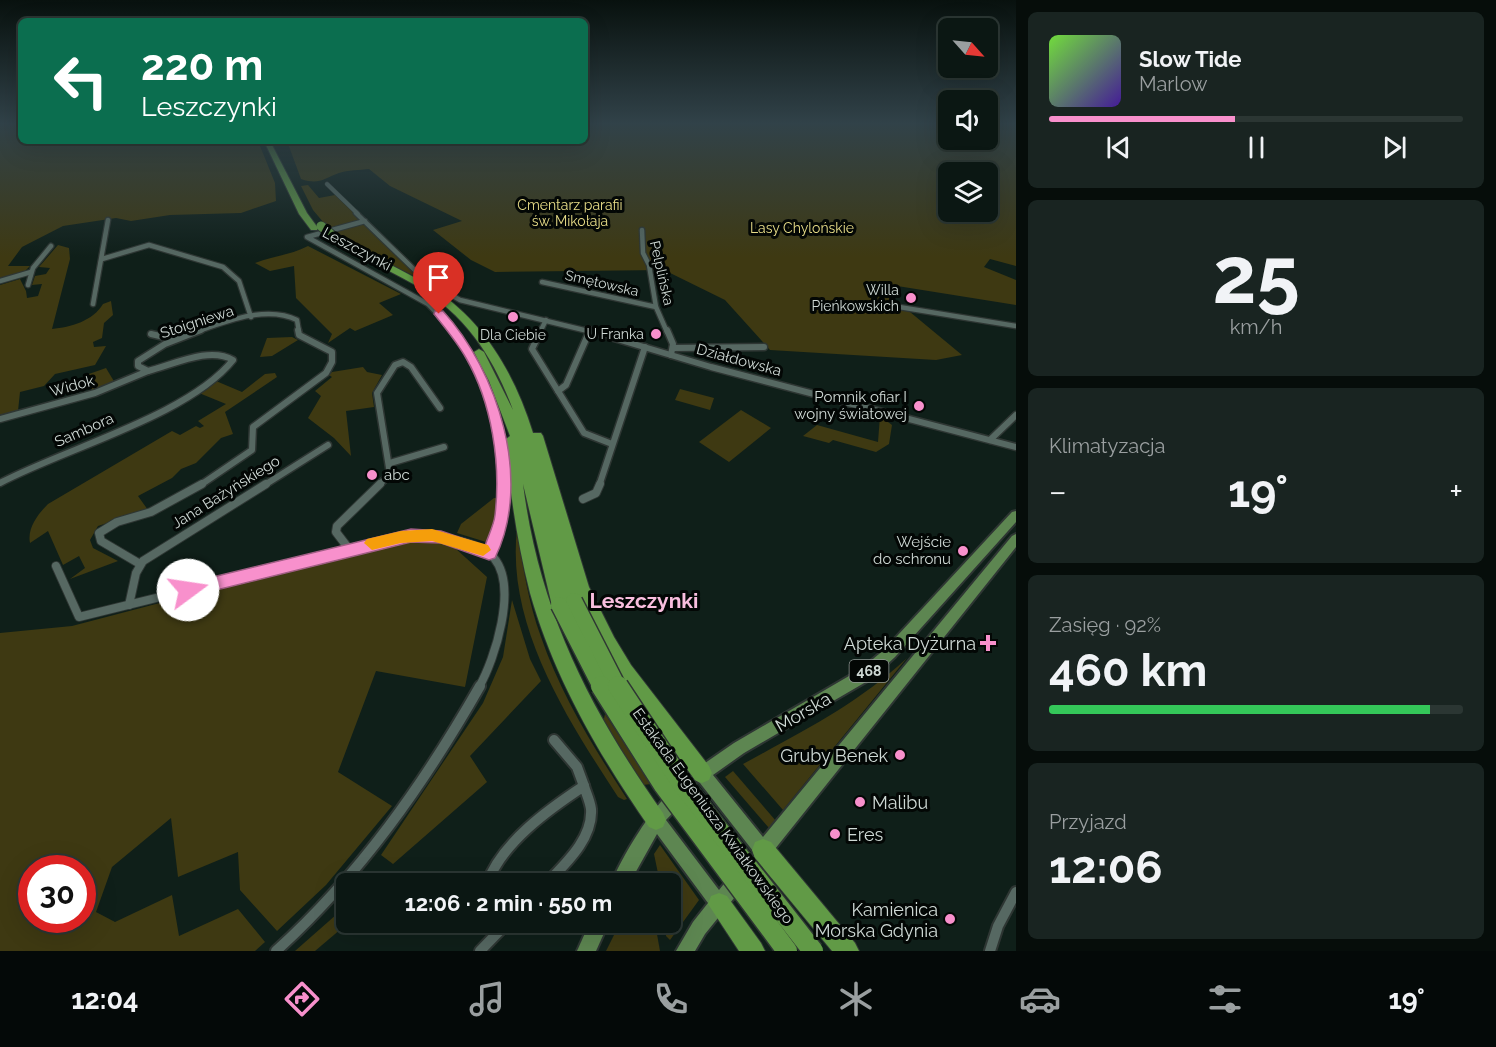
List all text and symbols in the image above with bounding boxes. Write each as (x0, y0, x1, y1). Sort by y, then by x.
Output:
north arrow (938, 18, 998, 78)
map controls (938, 18, 998, 222)
text: 220 m (141, 41, 263, 90)
icon: left (42, 42, 120, 120)
text: Slow Tide (1139, 46, 1241, 72)
text: Marlow (1139, 72, 1208, 96)
button: sound (938, 90, 998, 150)
text: Leszczynki (141, 91, 277, 122)
icon: previous (1102, 131, 1135, 164)
icon: pause (1240, 131, 1273, 164)
icon: next (1378, 131, 1411, 164)
button: layers (938, 162, 998, 222)
park label: Cmentarz parafii św. Mikołaja (517, 197, 623, 229)
park label: Lasy Chylońskie (750, 220, 854, 236)
street label: Leszczynki (319, 223, 395, 275)
text: 25 (1212, 230, 1300, 321)
street label: Pelplińska (647, 239, 677, 307)
pin (413, 252, 464, 314)
icon: arrive (422, 261, 455, 294)
street label: Smętowska (564, 267, 640, 299)
place label: Willa Pieńkowskich (811, 282, 899, 314)
marker: Willa Pieńkowskich (904, 291, 918, 305)
street label: Stoigniewa (158, 302, 236, 342)
marker: Dla Ciebie (506, 310, 520, 324)
text: km/h (1230, 315, 1282, 339)
place label: U Franka (586, 326, 644, 342)
place label: Dla Ciebie (480, 327, 546, 343)
marker: U Franka (649, 327, 663, 341)
street label: Działdowska (695, 340, 783, 380)
street label: Widok (48, 371, 96, 401)
place label: Pomnik ofiar I wojny światowej (794, 388, 907, 423)
marker: Pomnik ofiar I wojny światowej (912, 399, 926, 413)
street label: Sambora (52, 409, 116, 451)
text: Klimatyzacja (1049, 434, 1166, 458)
street label: Jana Bażyńskiego (169, 452, 283, 532)
text: 19° (1228, 465, 1288, 518)
place label: abc (384, 466, 410, 484)
marker: abc (365, 468, 379, 482)
text: − (1049, 472, 1067, 511)
text: + (1449, 472, 1463, 511)
place label: Wejście do schronu (873, 533, 951, 568)
marker: Wejście do schronu (956, 544, 970, 558)
position arrow (156, 558, 220, 622)
district label: Leszczynki (590, 588, 698, 613)
text: Zasięg · 92% (1049, 613, 1161, 637)
place label: Apteka Dyżurna (844, 633, 976, 654)
marker: Apteka Dyżurna (981, 636, 995, 650)
text: 460 km (1049, 644, 1207, 697)
road number: 468 (850, 660, 888, 682)
street label: Morska (771, 688, 835, 736)
street label: Estakada Eugeniusza Kwiatkowskiego (629, 705, 797, 927)
place label: Gruby Benek (780, 745, 888, 766)
marker: Gruby Benek (893, 748, 907, 762)
place label: Malibu (872, 792, 928, 813)
marker: Malibu (853, 795, 867, 809)
text: Przyjazd (1049, 810, 1127, 834)
place label: Eres (847, 824, 883, 845)
marker: Eres (828, 827, 842, 841)
text: 12:06 (1049, 841, 1163, 894)
speed limit sign: 30 (18, 855, 96, 933)
text: 12:06 · 2 min · 550 m (405, 890, 612, 916)
place label: Kamienica Morska Gdynia (815, 899, 938, 941)
marker: Kamienica Morska Gdynia (943, 912, 957, 926)
icon: directions (281, 978, 323, 1020)
icon: music (466, 978, 508, 1020)
icon: phone (650, 978, 692, 1020)
icon: climate (835, 978, 877, 1020)
icon: car (1019, 978, 1061, 1020)
icon: filters (1204, 978, 1246, 1020)
text: 12:04 (71, 984, 139, 1015)
text: 19° (1388, 984, 1425, 1015)

